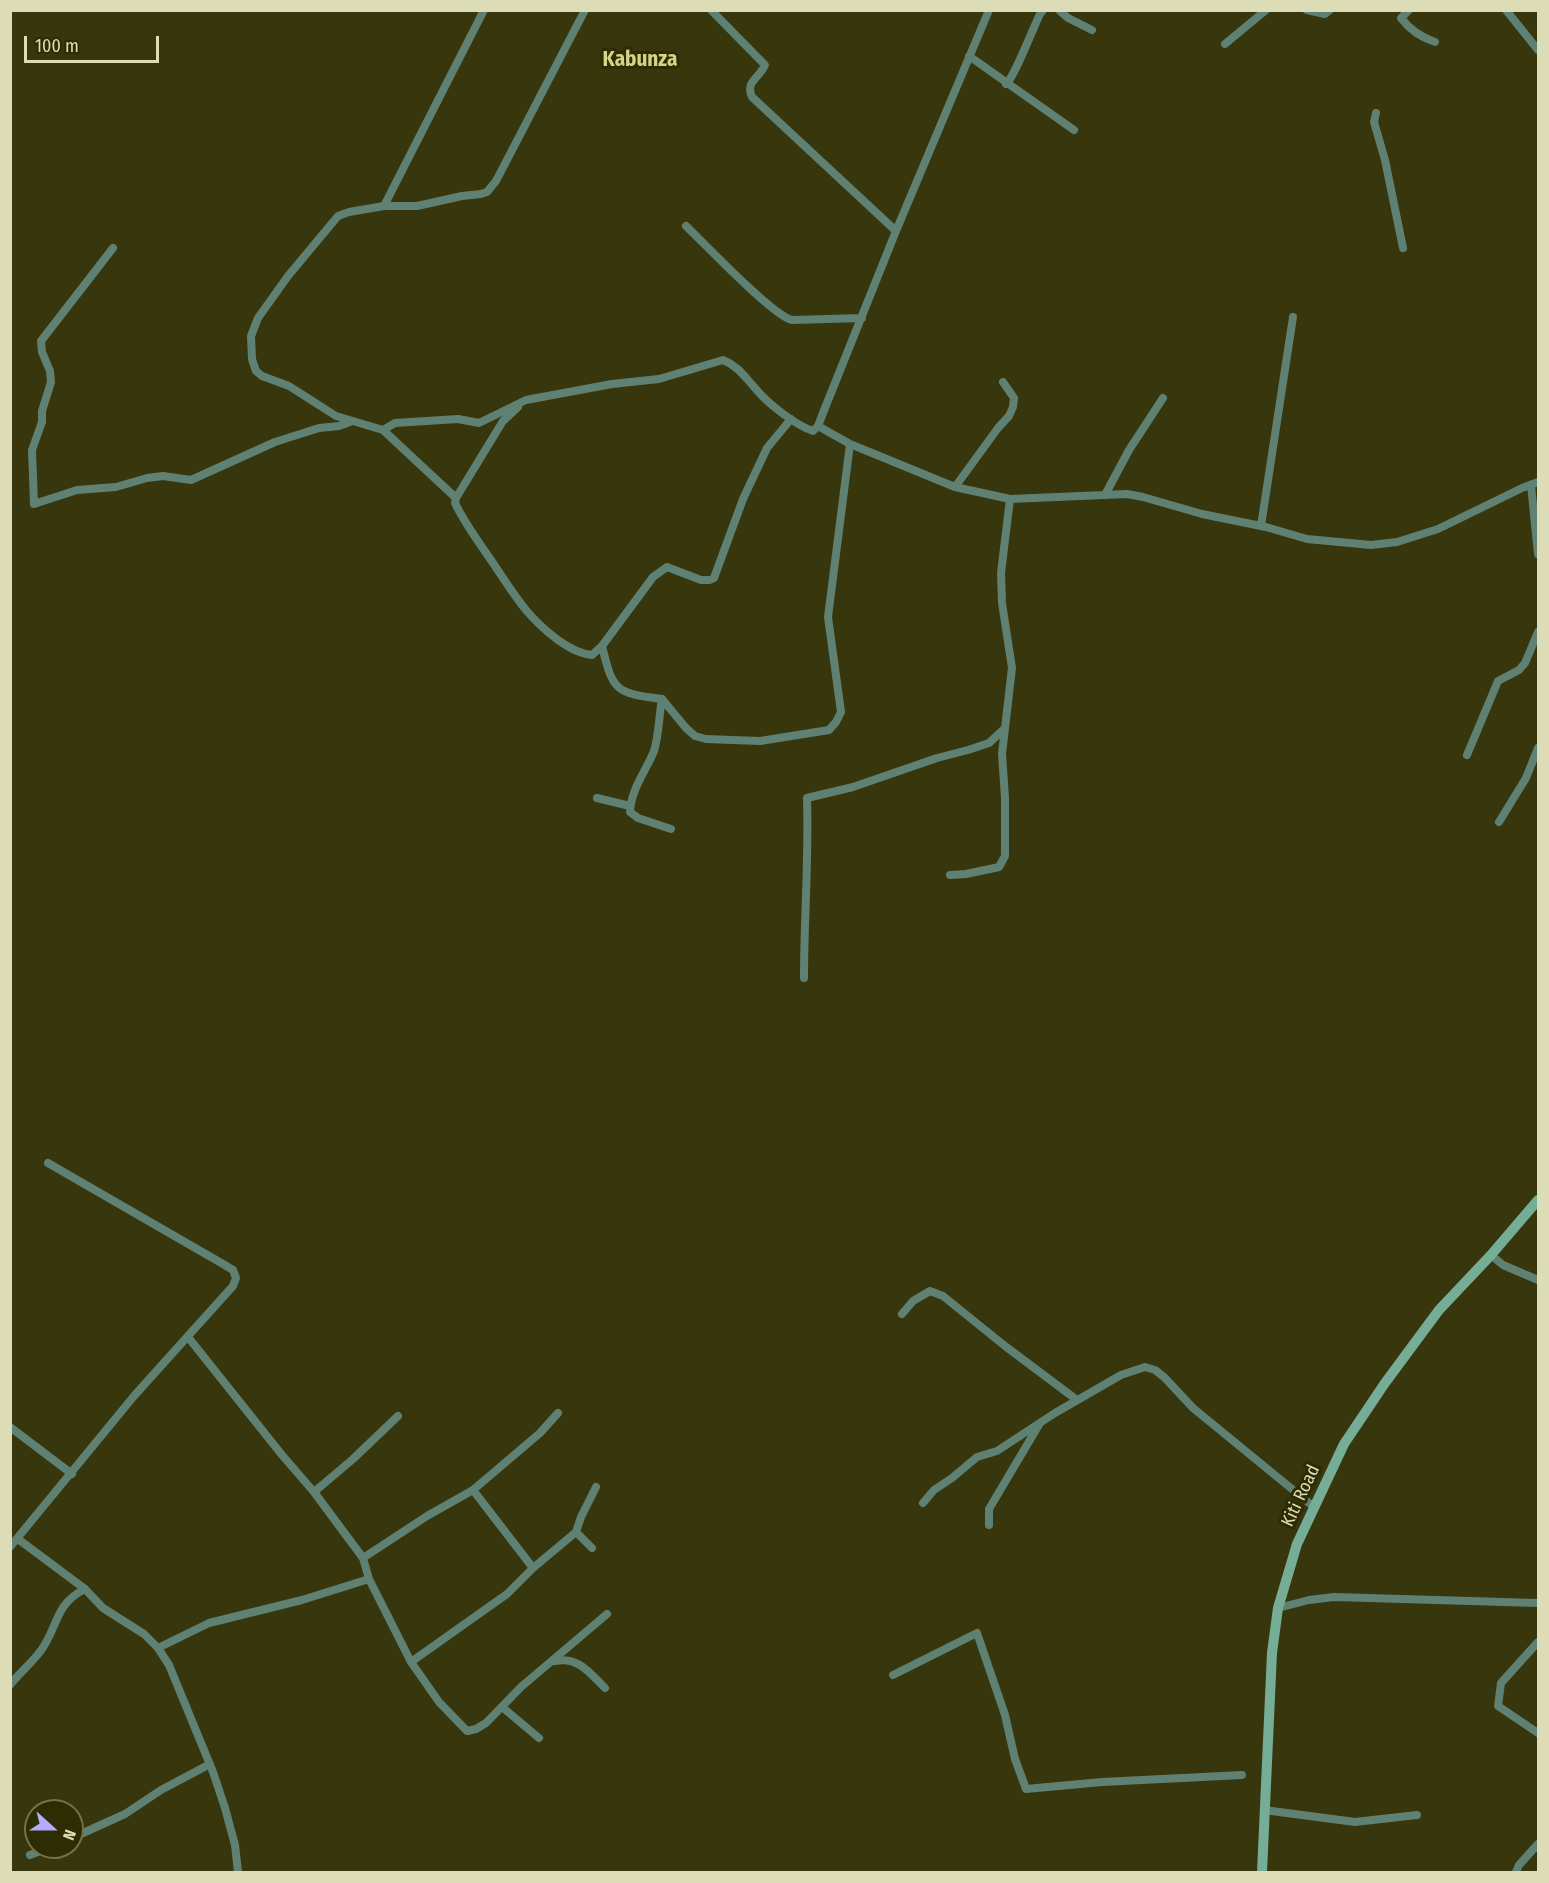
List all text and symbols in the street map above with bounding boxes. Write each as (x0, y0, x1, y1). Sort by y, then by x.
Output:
scale bar (27, 24, 162, 62)
text: 100 m (35, 35, 79, 57)
district label: Kabunza (603, 47, 677, 73)
street label: Kiti Road (1277, 1462, 1325, 1530)
north arrow (24, 1799, 84, 1859)
text: N (59, 1827, 80, 1843)

